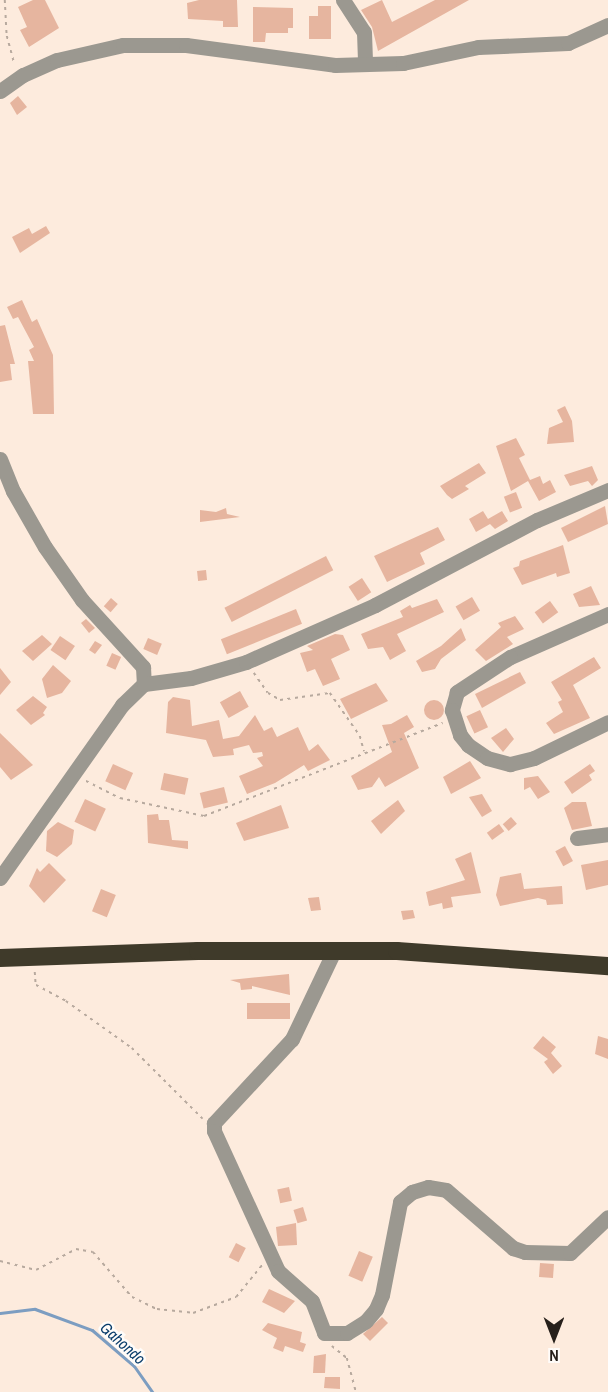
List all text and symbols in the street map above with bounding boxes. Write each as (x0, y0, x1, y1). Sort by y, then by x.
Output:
north arrow (524, 1308, 584, 1368)
water label: Gahondo (97, 1318, 149, 1368)
text: N (549, 1345, 559, 1367)

